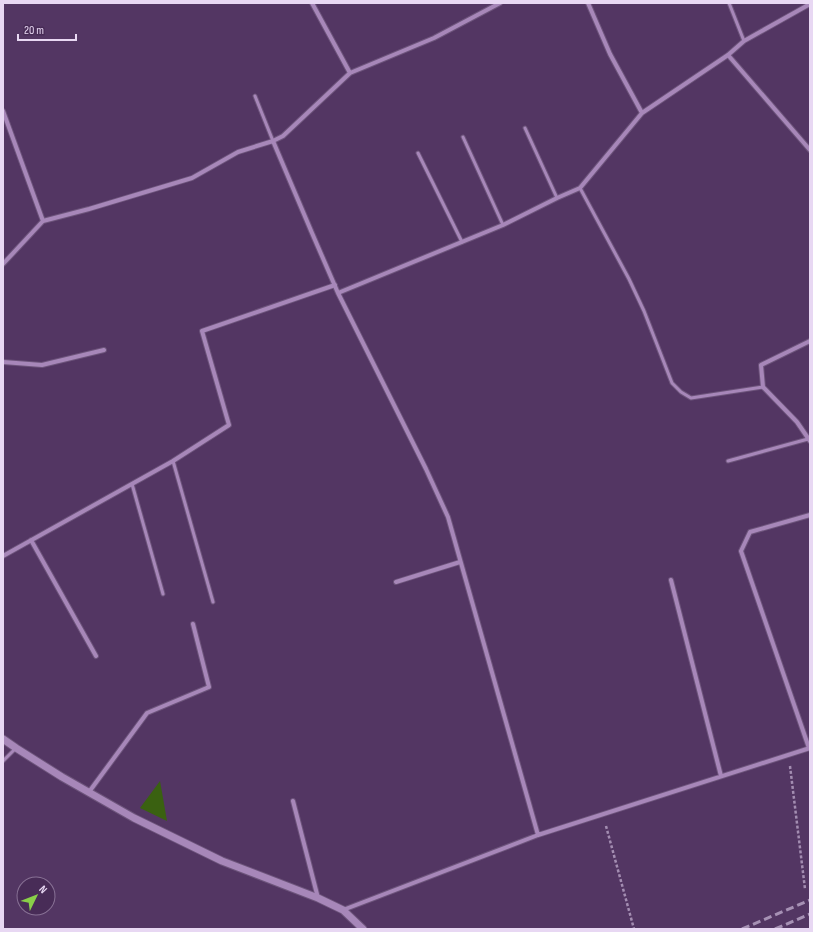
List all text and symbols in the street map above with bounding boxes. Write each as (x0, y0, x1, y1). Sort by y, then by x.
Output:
scale bar (18, 16, 76, 42)
text: 20 m (24, 23, 44, 38)
north arrow (16, 876, 56, 916)
text: N (36, 883, 50, 896)

